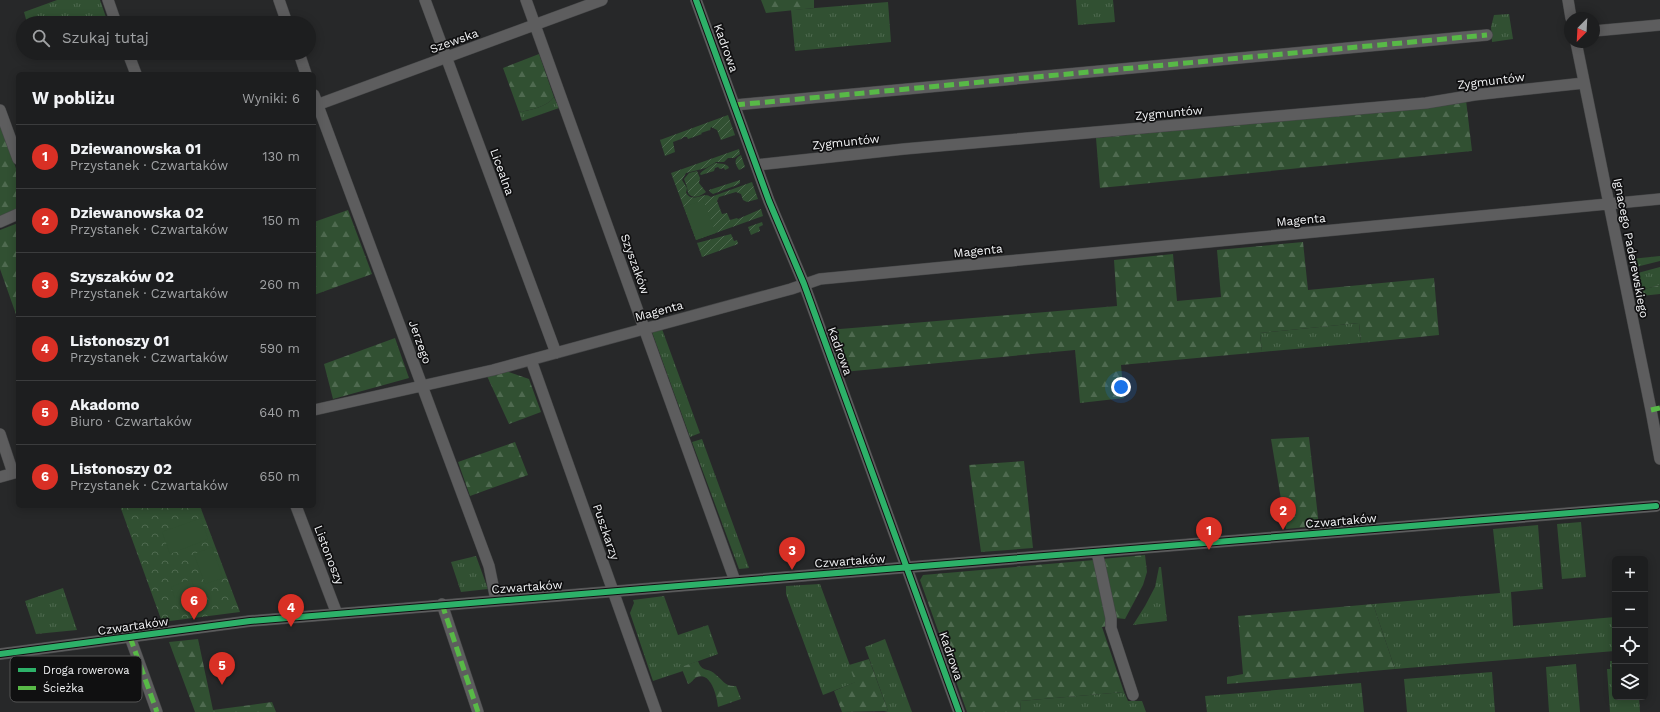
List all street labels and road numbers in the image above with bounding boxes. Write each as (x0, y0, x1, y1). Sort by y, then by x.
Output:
street label: Kadrowa (711, 22, 741, 74)
street label: Szewska (428, 26, 480, 56)
street label: Zygmuntów (1457, 70, 1525, 92)
street label: Zygmuntów (1135, 103, 1203, 123)
street label: Zygmuntów (812, 131, 880, 153)
street label: Licealna (487, 147, 517, 197)
street label: Ignacego Paderewskiego (1611, 177, 1651, 319)
street label: Magenta (1276, 211, 1326, 229)
street label: Szyszaków (618, 232, 652, 296)
street label: Magenta (953, 241, 1004, 261)
street label: Magenta (633, 298, 685, 324)
street label: Jerzego (406, 318, 434, 366)
street label: Kadrowa (825, 325, 855, 377)
street label: Puszkarzy (590, 502, 622, 563)
street label: Czwartaków (1305, 511, 1377, 531)
street label: Listonoszy (311, 523, 347, 587)
street label: Czwartaków (814, 552, 886, 570)
street label: Czwartaków (491, 578, 563, 596)
street label: Czwartaków (97, 614, 169, 638)
street label: Kadrowa (936, 630, 966, 682)

